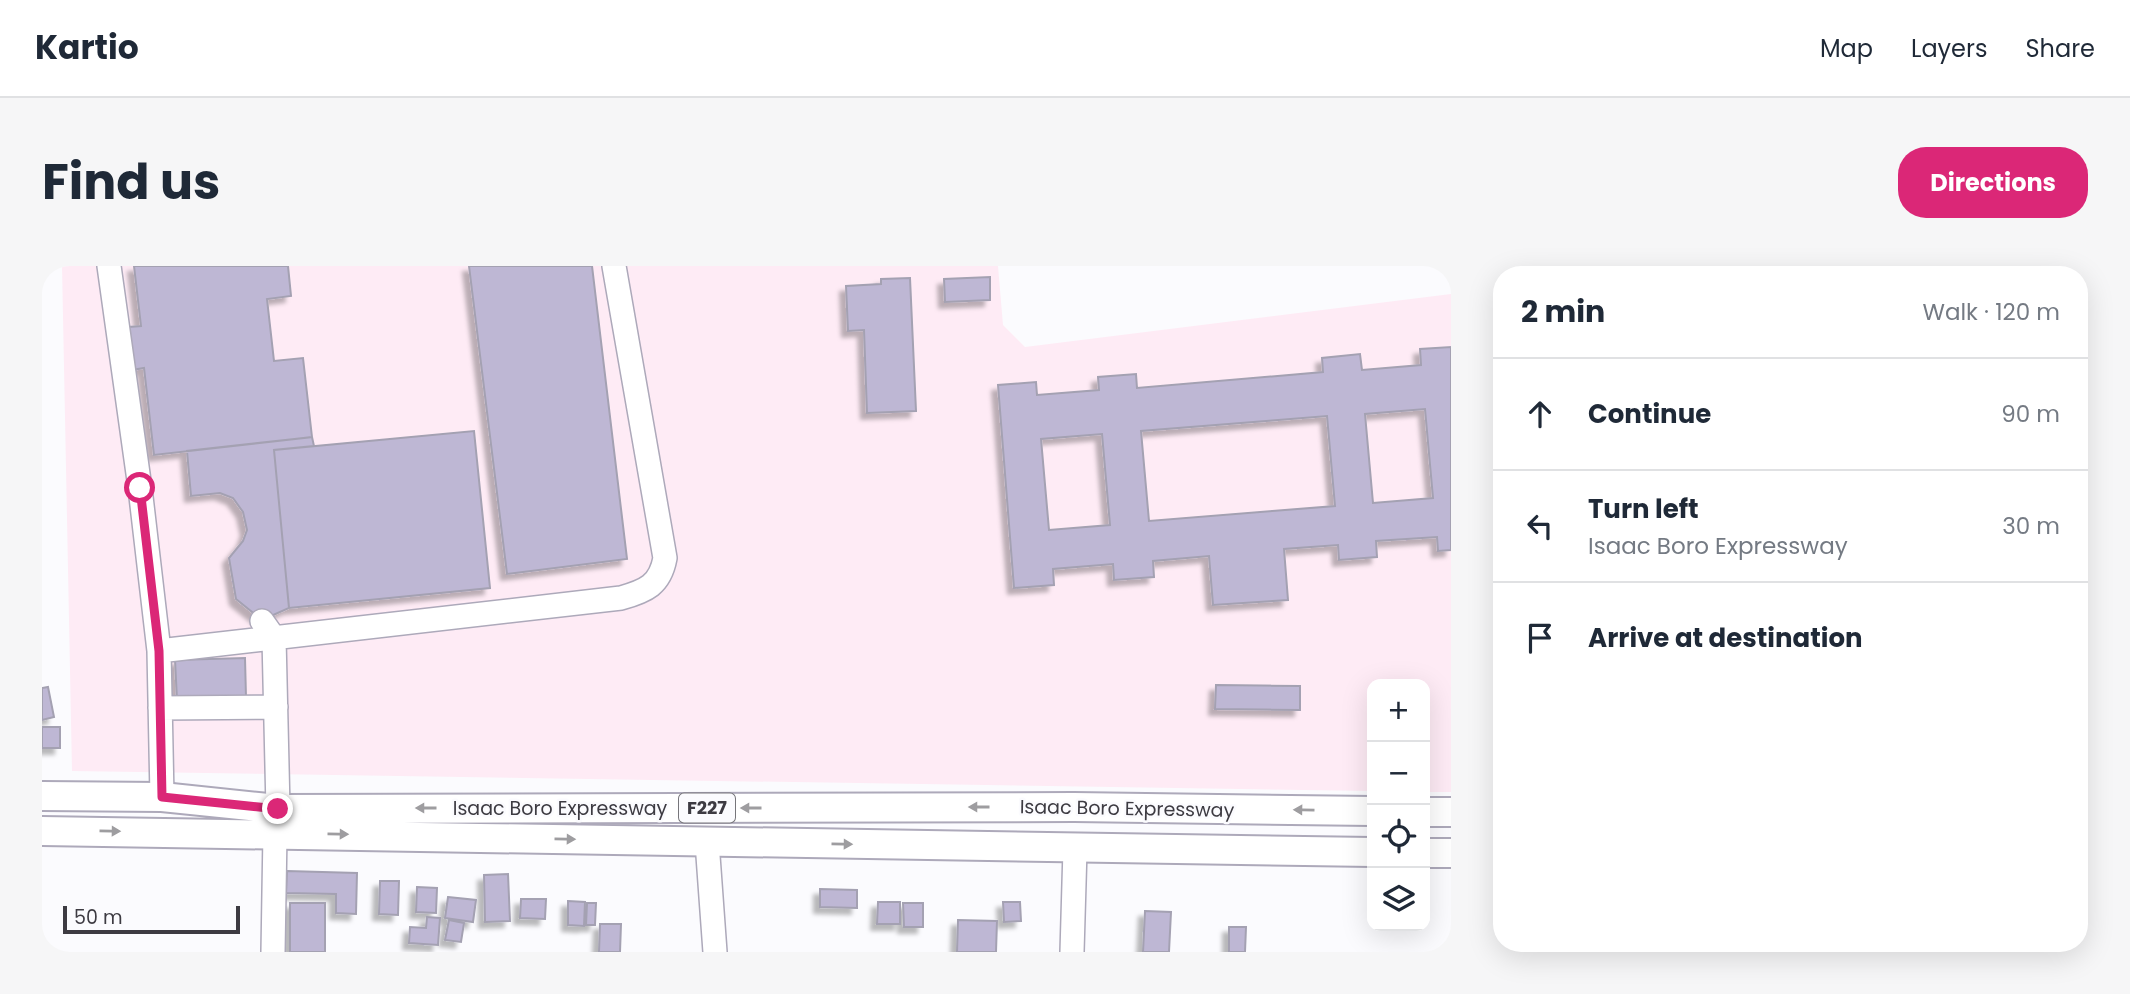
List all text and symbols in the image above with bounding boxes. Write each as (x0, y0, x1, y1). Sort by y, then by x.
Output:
text: Kartio (35, 24, 139, 71)
text: Map (1820, 32, 1873, 65)
text: Layers (1911, 32, 1987, 65)
text: Share (2025, 32, 2095, 65)
button: Directions (1898, 147, 2088, 218)
text: Find us (42, 148, 220, 216)
text: 2 min (1521, 290, 1605, 333)
text: Walk · 120 m (1922, 296, 2060, 328)
icon: ahead (1521, 395, 1559, 433)
text: Continue (1588, 396, 1711, 432)
text: 90 m (2001, 398, 2060, 430)
route start (124, 472, 155, 503)
text: Turn left (1588, 491, 1699, 527)
icon: left (1521, 507, 1559, 545)
text: 30 m (2002, 510, 2060, 542)
text: Isaac Boro Expressway (1588, 530, 1848, 562)
icon: arrive (1521, 619, 1559, 657)
text: Arrive at destination (1588, 620, 1863, 656)
map controls (1367, 679, 1430, 931)
button: + (1367, 679, 1430, 742)
button: − (1367, 742, 1430, 805)
route end (262, 793, 293, 824)
street label: Isaac Boro Expressway (1020, 793, 1235, 824)
road number: F227 (679, 794, 735, 822)
street label: Isaac Boro Expressway (453, 795, 668, 822)
one-way arrow (967, 801, 989, 813)
one-way arrow (740, 802, 762, 814)
one-way arrow (414, 803, 436, 814)
one-way arrow (1293, 804, 1315, 816)
button: locate (1367, 805, 1430, 868)
one-way arrow (99, 825, 121, 837)
one-way arrow (327, 828, 349, 840)
one-way arrow (554, 833, 576, 845)
one-way arrow (831, 838, 853, 850)
button: layers (1367, 868, 1430, 931)
scale bar (63, 903, 240, 935)
text: 50 m (74, 904, 123, 931)

